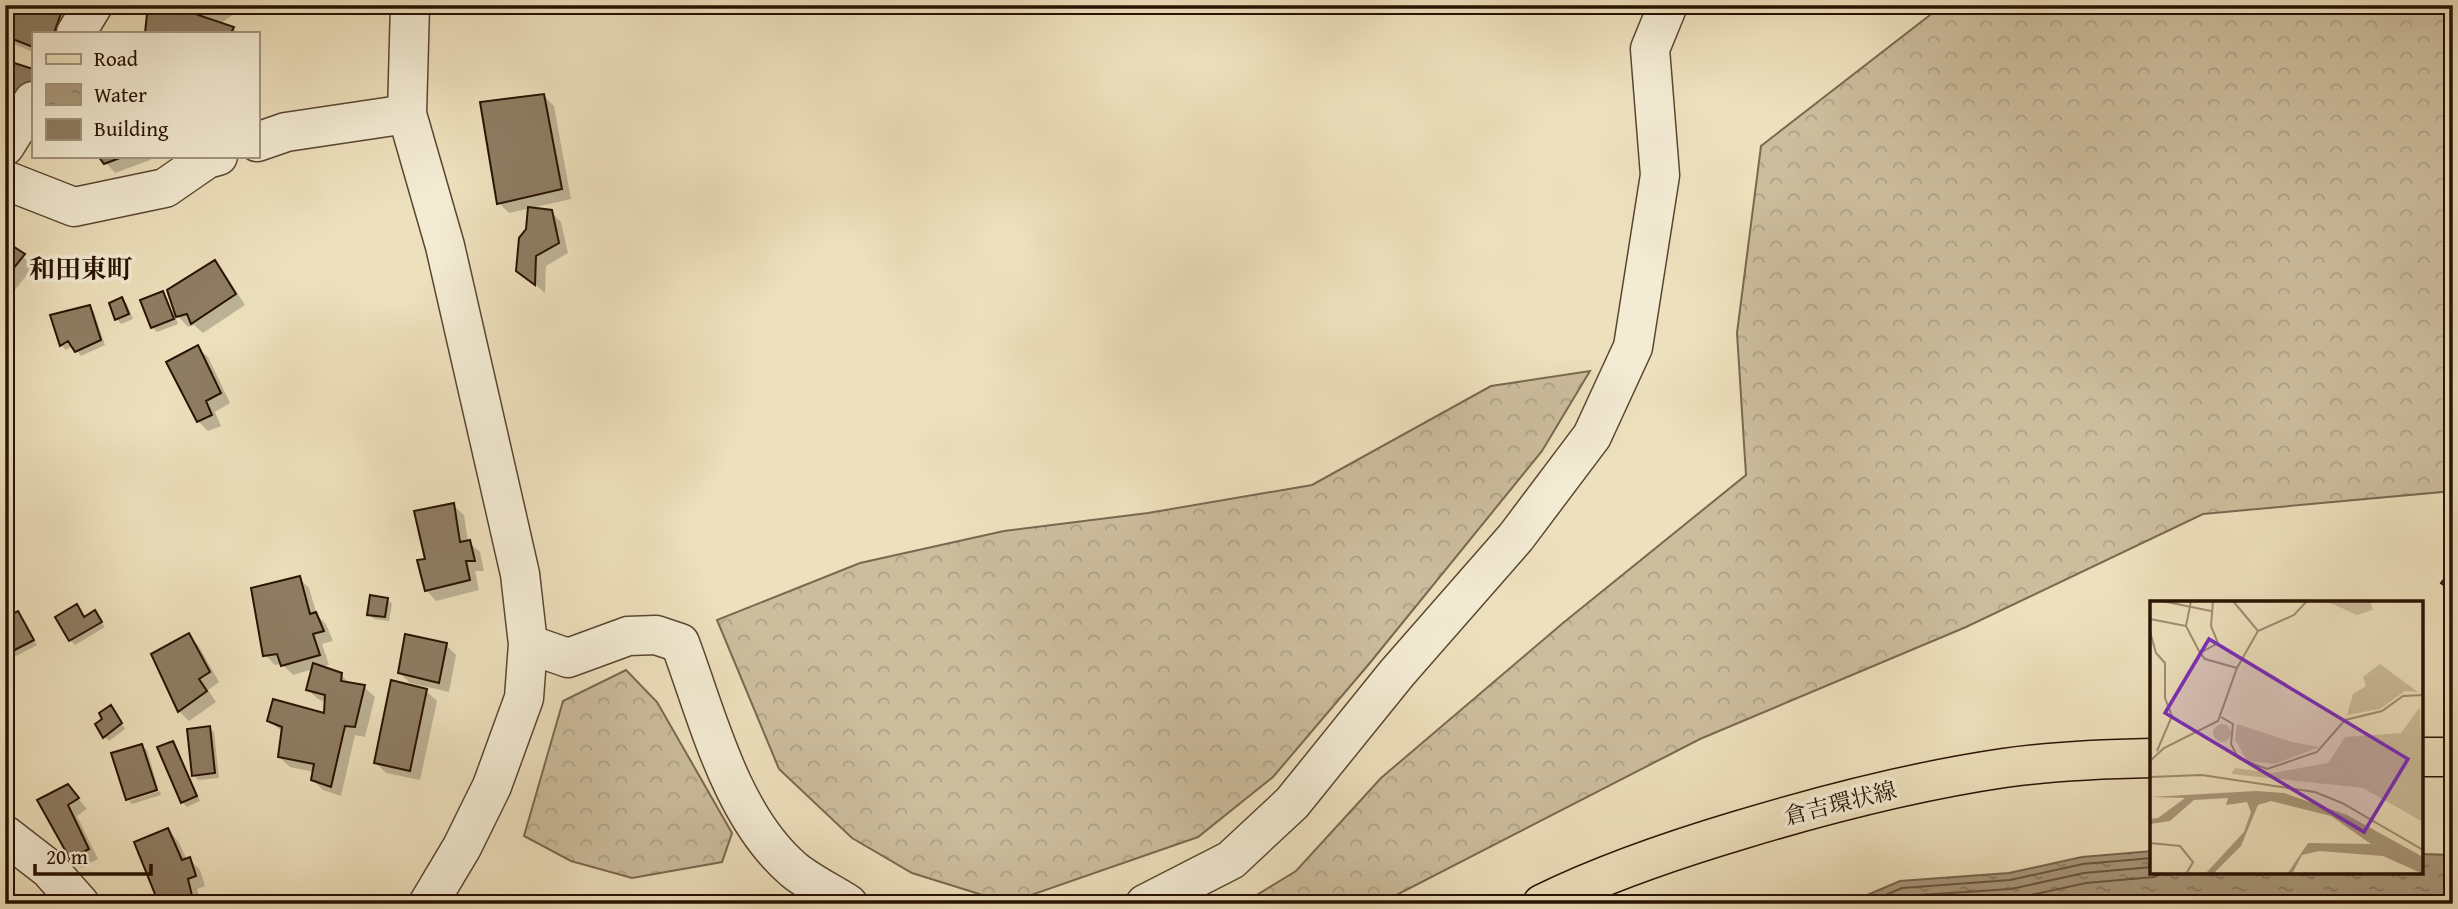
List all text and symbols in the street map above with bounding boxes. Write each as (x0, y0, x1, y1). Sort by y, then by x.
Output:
legend (32, 32, 259, 158)
text: Road (94, 43, 139, 74)
text: Water (94, 79, 147, 110)
text: Building (94, 113, 169, 144)
district label: 和田東町 (29, 249, 133, 288)
inset map (2150, 601, 2423, 874)
street label: 倉吉環状線 (1780, 773, 1900, 832)
scale bar (35, 832, 150, 876)
text: 20 m (46, 841, 88, 872)

